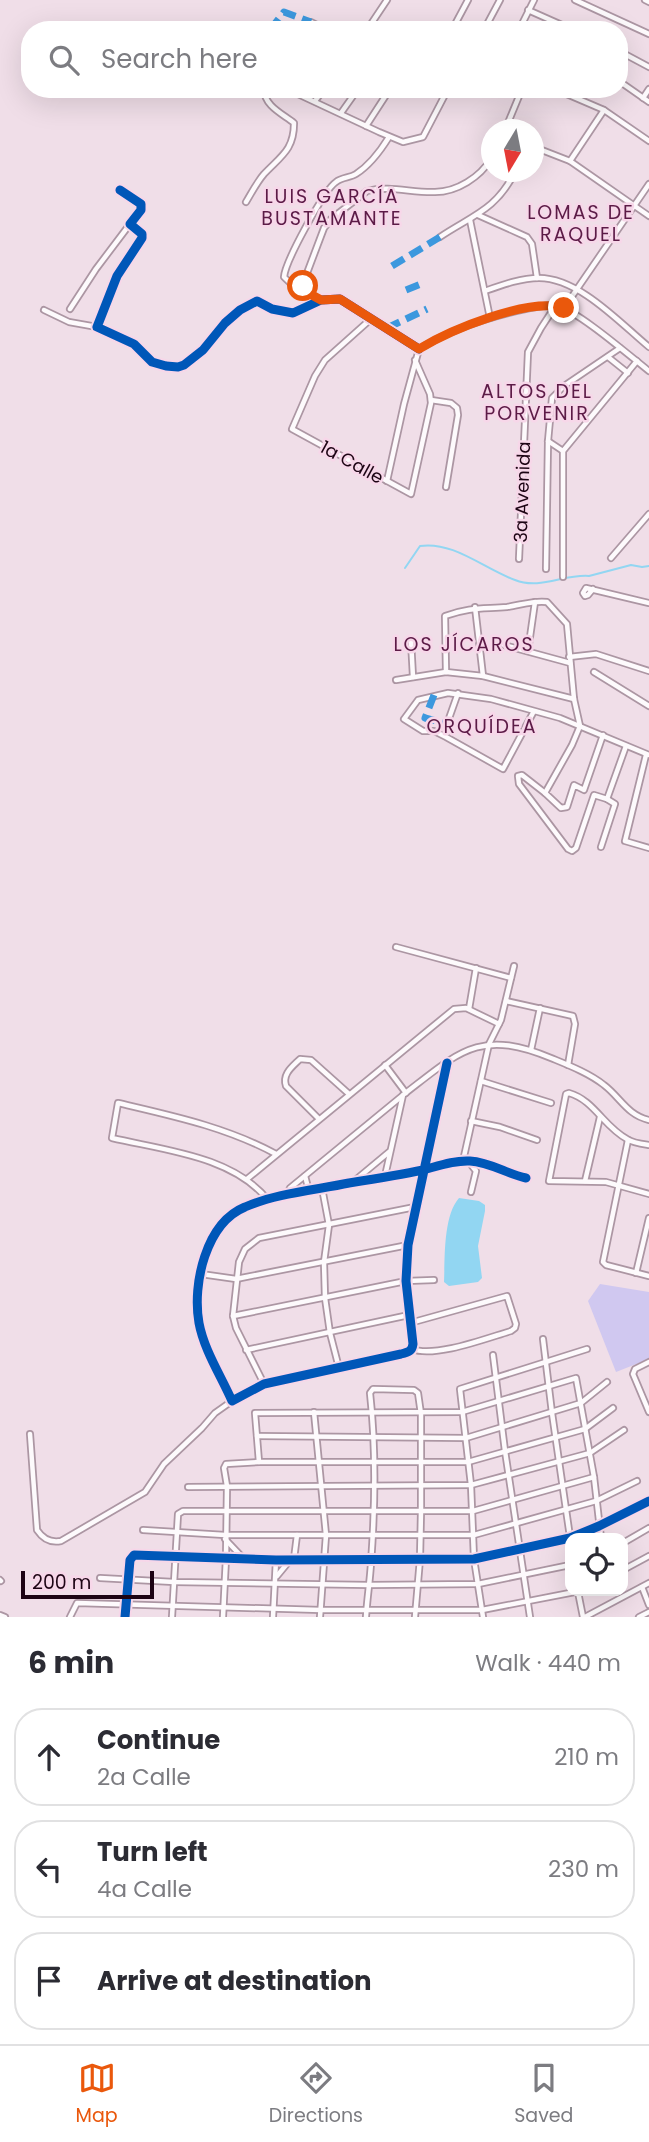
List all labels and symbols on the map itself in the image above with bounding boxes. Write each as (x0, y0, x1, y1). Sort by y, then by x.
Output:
north arrow (481, 119, 544, 182)
district label: LUIS GARCÍA BUSTAMANTE (261, 183, 403, 232)
district label: LOMAS DE RAQUEL (527, 199, 635, 248)
route start (287, 270, 318, 301)
route end (548, 292, 579, 323)
district label: ALTOS DEL PORVENIR (481, 378, 593, 427)
street label: 1a Calle (316, 434, 388, 490)
street label: 3a Avenida (508, 441, 536, 543)
district label: LOS JÍCAROS (393, 631, 535, 658)
district label: ORQUÍDEA (427, 713, 537, 740)
scale bar (21, 1568, 154, 1600)

